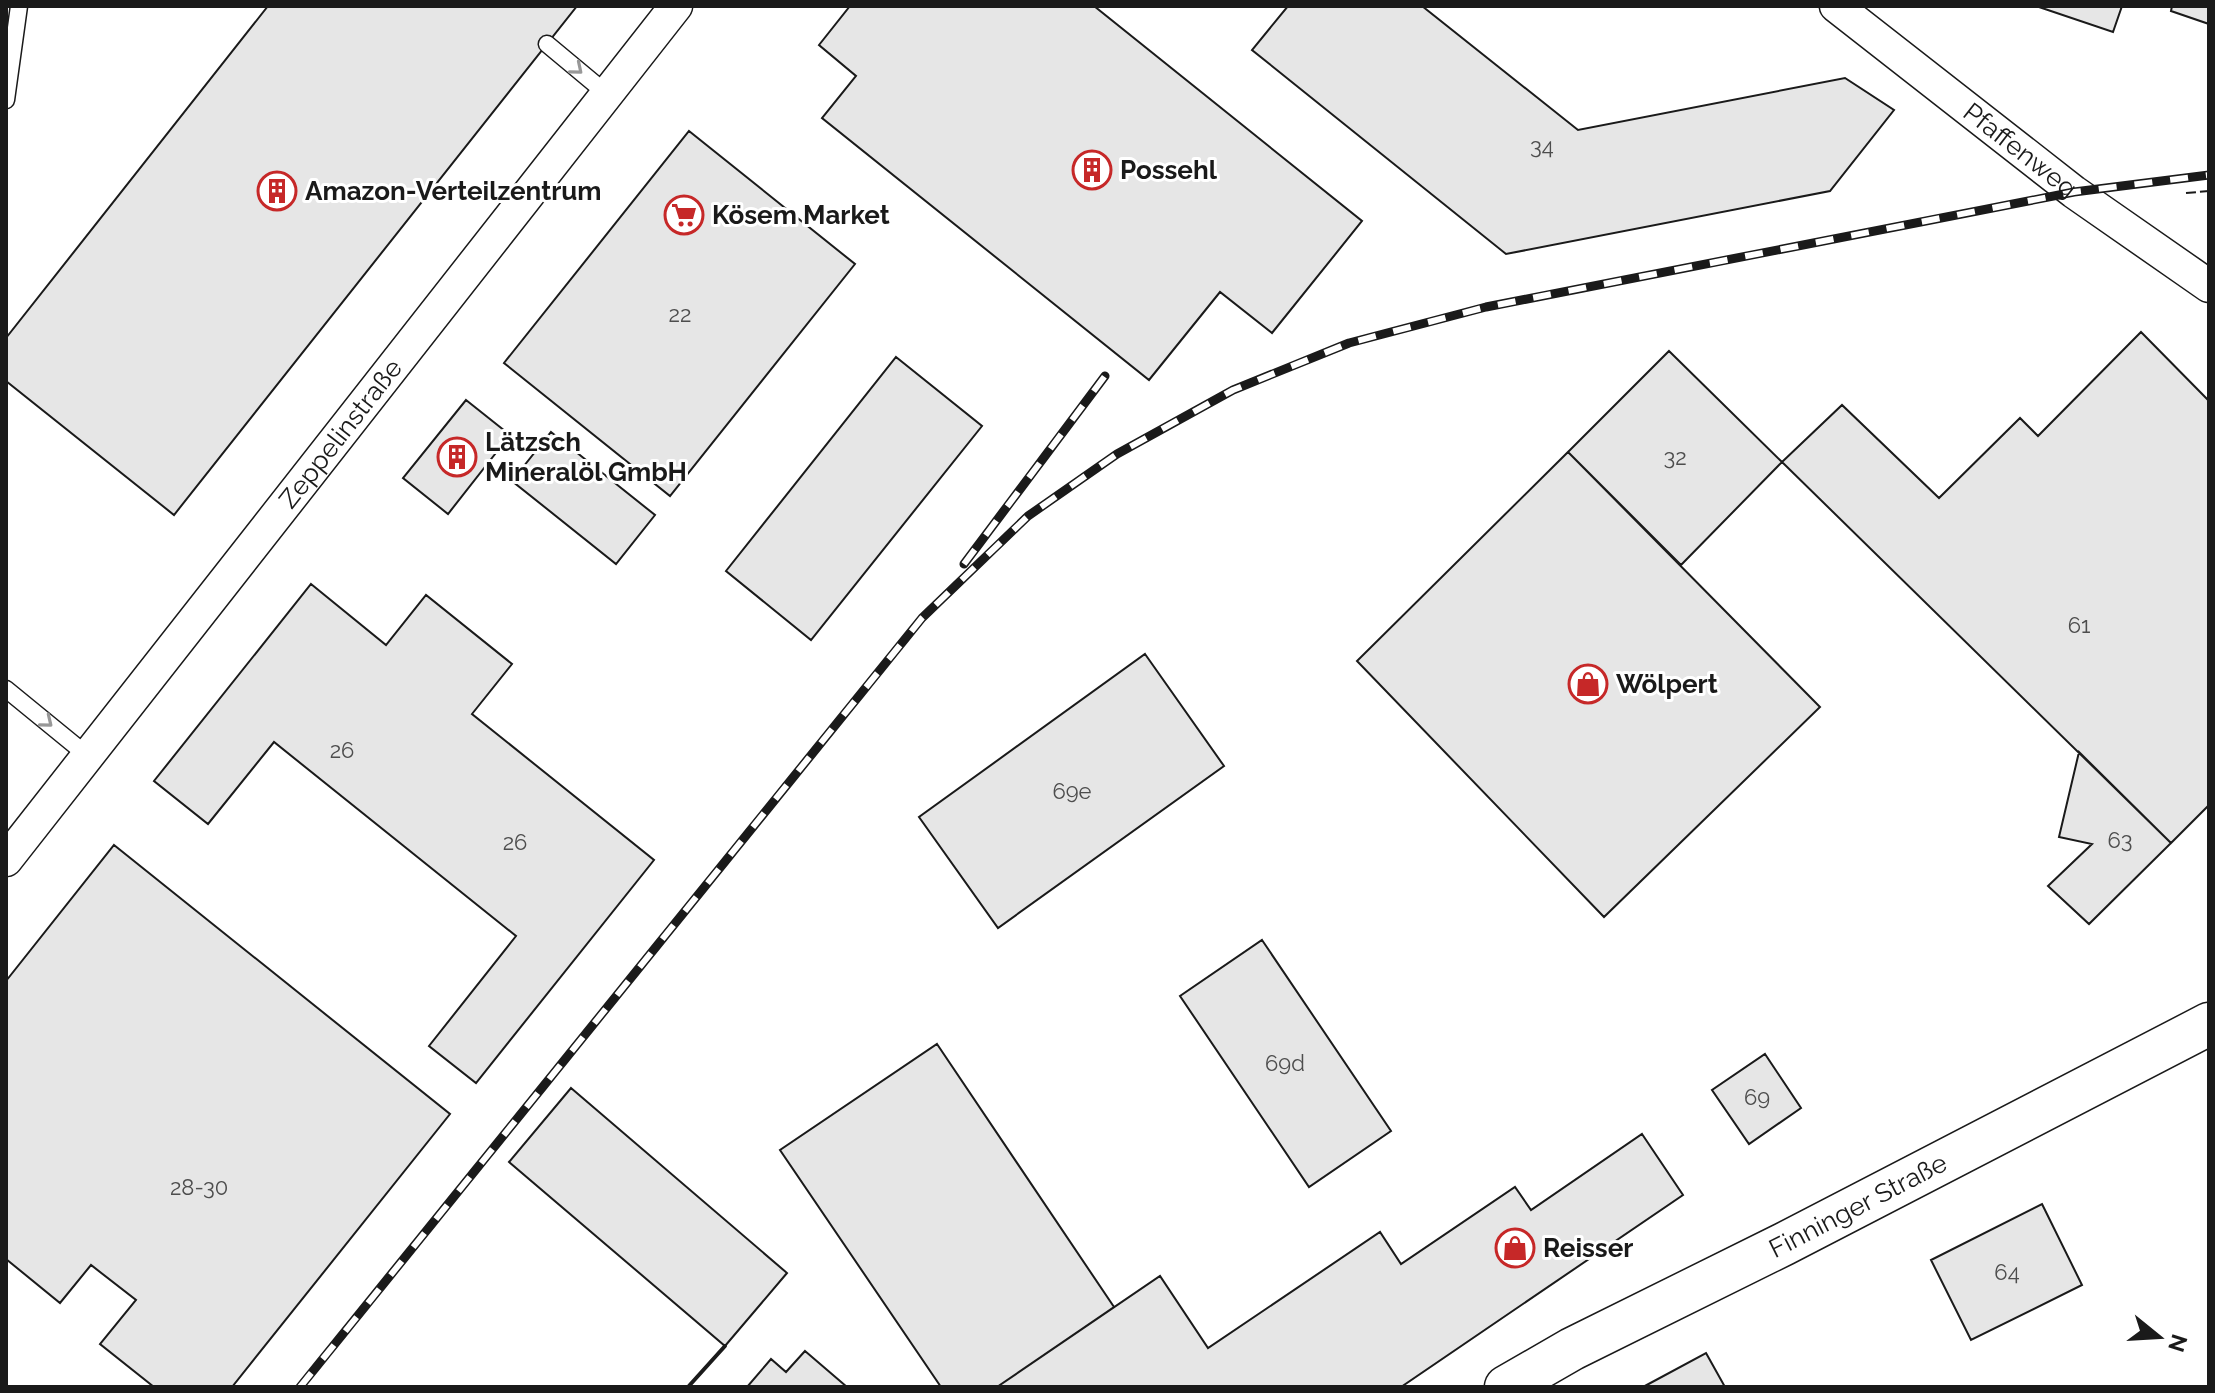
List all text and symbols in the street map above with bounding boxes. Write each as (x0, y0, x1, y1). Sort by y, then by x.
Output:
one-way arrow (568, 59, 582, 74)
street label: Pfaffenweg (1958, 96, 2083, 204)
house number: 34 (1530, 133, 1554, 159)
building icon: Possehl (1071, 149, 1113, 191)
place label: Possehl (1120, 155, 1218, 185)
building icon: Amazon-Verteilzentrum (256, 170, 298, 212)
place label: Amazon-Verteilzentrum (305, 176, 602, 206)
supermarket icon: Kösem Market (663, 194, 705, 236)
place label: Kösem Market (712, 200, 890, 230)
house number: 22 (669, 301, 691, 327)
street label: Zeppelinstraße (273, 353, 408, 514)
place label: Lätzsch Mineralöl GmbH (485, 427, 687, 487)
building icon: Lätzsch Mineralöl GmbH (436, 436, 478, 478)
house number: 32 (1663, 444, 1687, 470)
house number: 61 (2068, 612, 2090, 638)
shop icon: Wölpert (1567, 663, 1609, 705)
place label: Wölpert (1616, 669, 1718, 699)
one-way arrow (38, 712, 52, 727)
house number: 26 (330, 737, 354, 763)
house number: 69e (1052, 778, 1092, 804)
house number: 63 (2107, 827, 2133, 853)
house number: 26 (503, 829, 527, 855)
house number: 69d (1265, 1050, 1305, 1076)
house number: 69 (1744, 1084, 1770, 1110)
street label: Finninger Straße (1764, 1147, 1952, 1264)
house number: 28-30 (170, 1174, 228, 1200)
shop icon: Reisser (1494, 1227, 1536, 1269)
place label: Reisser (1543, 1233, 1633, 1263)
house number: 64 (1994, 1259, 2020, 1285)
north arrow (2119, 1297, 2199, 1377)
text: N (2163, 1331, 2193, 1355)

